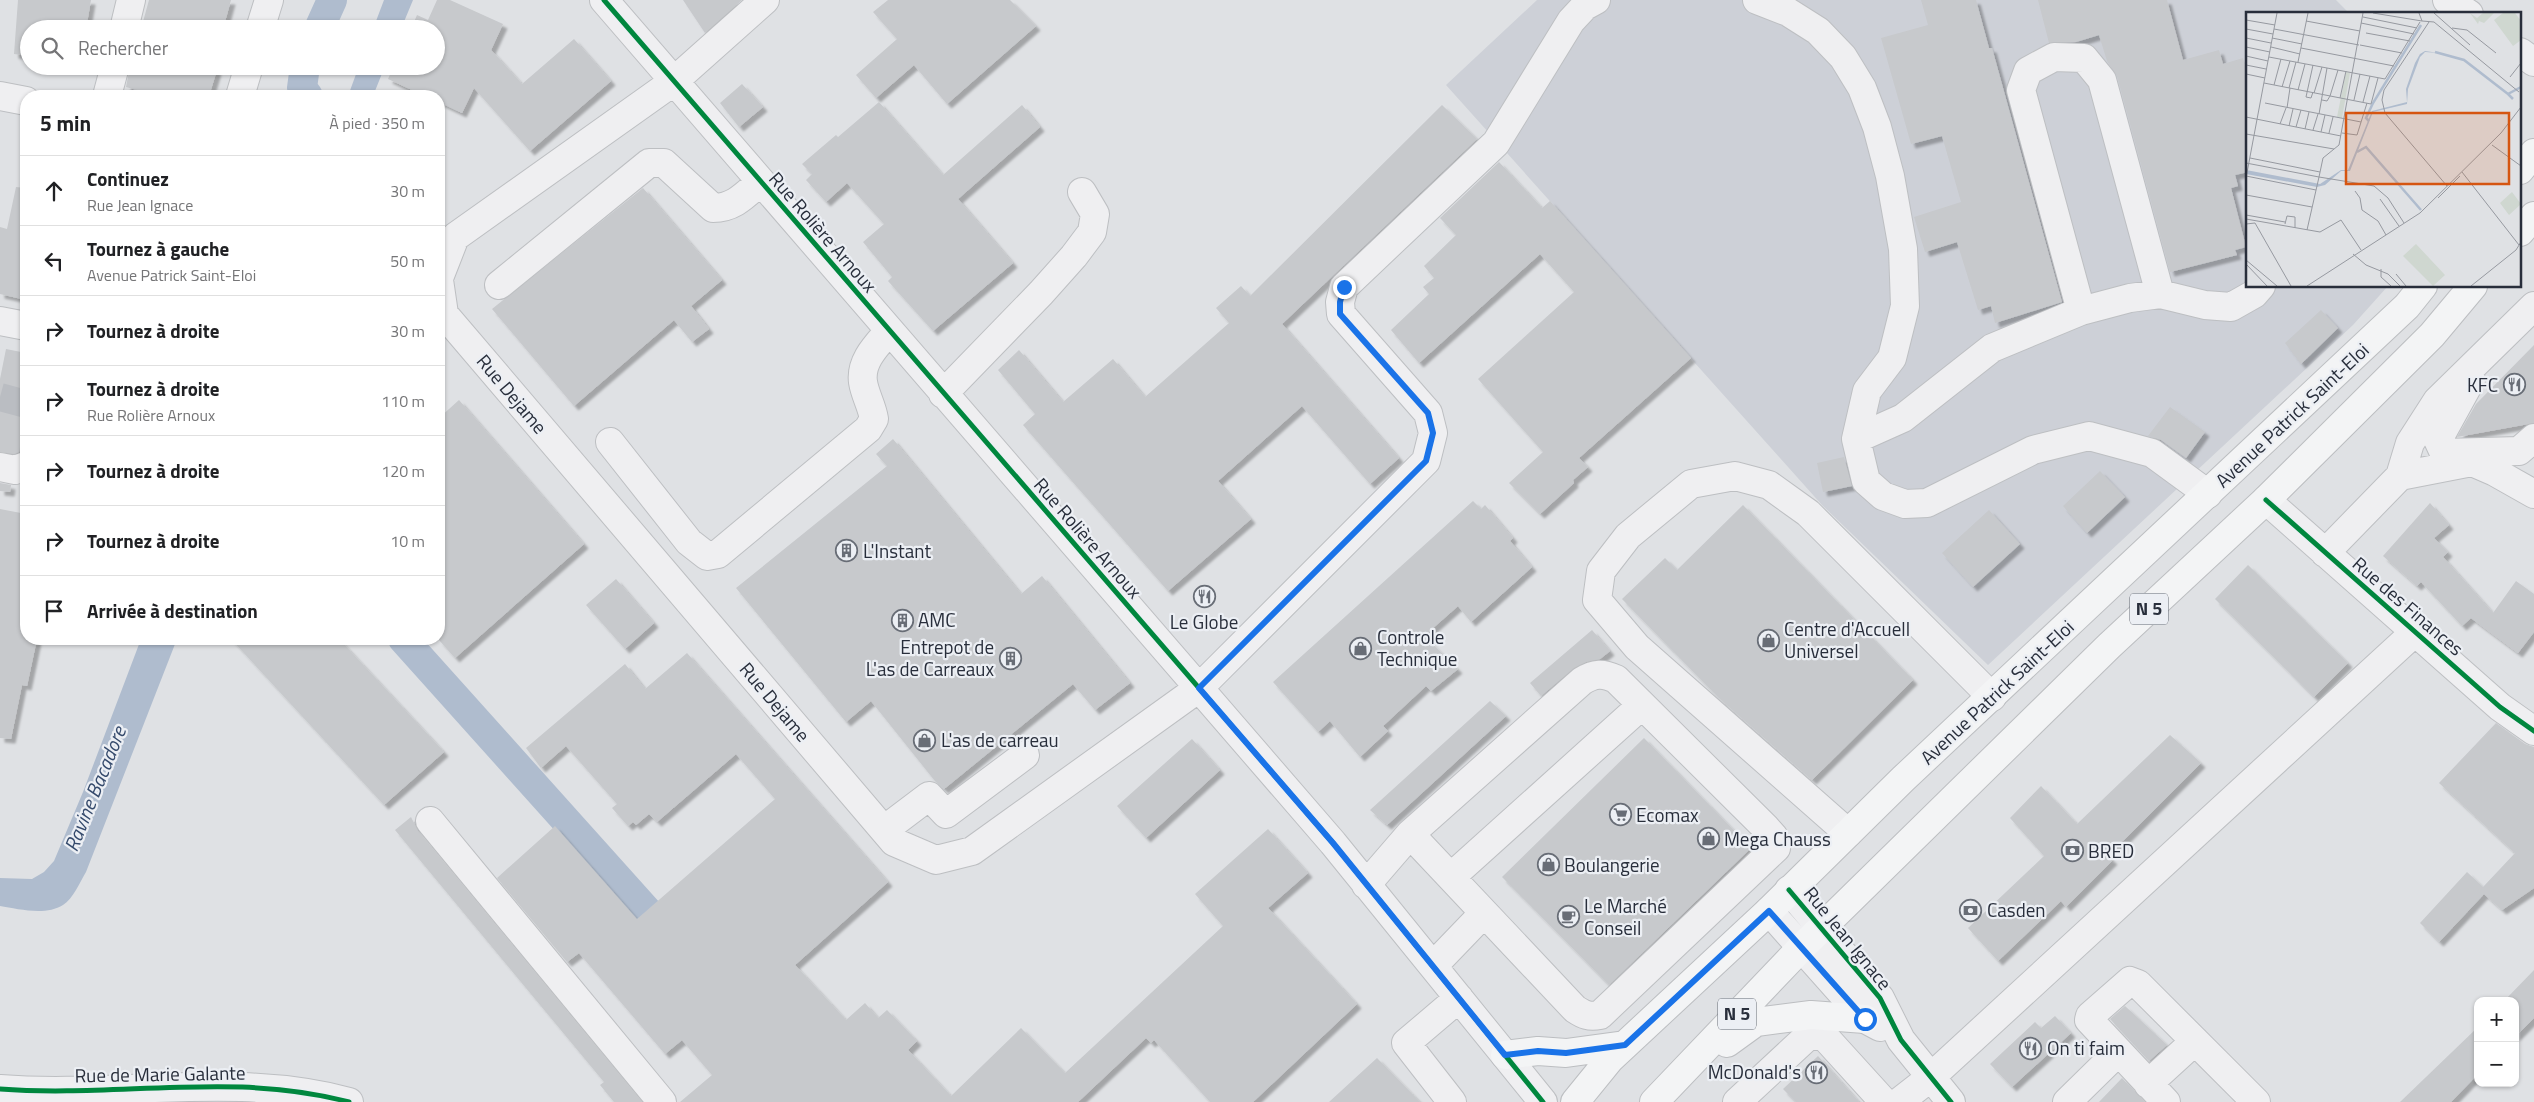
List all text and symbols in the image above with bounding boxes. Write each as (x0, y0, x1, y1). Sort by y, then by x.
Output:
inset map (2246, 12, 2522, 288)
search box (20, 20, 445, 75)
text: Rechercher (78, 33, 168, 62)
icon: search (38, 34, 66, 62)
text: 5 min (40, 107, 91, 139)
text: À pied · 350 m (329, 111, 425, 135)
text: Continuez (87, 164, 169, 193)
street label: Rue Rolière Arnoux (763, 165, 885, 299)
icon: ahead (40, 177, 68, 205)
text: 30 m (390, 179, 425, 203)
text: Rue Jean Ignace (87, 193, 193, 217)
text: Tournez à gauche (87, 234, 229, 263)
icon: left (40, 247, 68, 275)
text: 50 m (390, 249, 425, 273)
text: Avenue Patrick Saint-Eloi (87, 263, 256, 287)
route end (1333, 276, 1356, 299)
text: Tournez à droite (87, 316, 219, 345)
icon: right (40, 317, 68, 345)
text: 30 m (390, 319, 425, 343)
street label: Avenue Patrick Saint-Eloi (2208, 335, 2375, 494)
street label: Rue Dejame (470, 347, 555, 440)
place label: KFC (2467, 370, 2498, 399)
restaurant icon: KFC (2502, 373, 2526, 397)
text: Tournez à droite (87, 374, 219, 403)
icon: right (40, 387, 68, 415)
text: 110 m (381, 389, 425, 413)
text: Rue Rolière Arnoux (87, 403, 215, 427)
text: Tournez à droite (87, 456, 219, 485)
icon: right (40, 457, 68, 485)
text: 120 m (381, 459, 425, 483)
street label: Rue Rolière Arnoux (1028, 471, 1150, 605)
text: Tournez à droite (87, 526, 219, 555)
icon: right (40, 527, 68, 555)
text: 10 m (390, 529, 425, 553)
place label: L'Instant (863, 536, 931, 565)
building icon: L'Instant (835, 539, 859, 563)
street label: Rue des Finances (2346, 549, 2470, 662)
restaurant icon: Le Globe (1192, 584, 1216, 608)
road number: N 5 (2130, 594, 2168, 624)
text: Arrivée à destination (87, 596, 258, 625)
icon: arrive (40, 597, 68, 625)
place label: AMC (918, 605, 956, 634)
place label: Le Globe (1170, 607, 1238, 636)
building icon: AMC (890, 608, 914, 632)
street label: Avenue Patrick Saint-Eloi (1913, 612, 2080, 771)
place label: Centre d'Accuell Universel (1784, 614, 1910, 665)
place label: Controle Technique (1377, 622, 1457, 673)
shop icon: Centre d'Accuell Universel (1756, 628, 1780, 652)
place label: Entrepot de L'as de Carreaux (866, 632, 994, 683)
shop icon: Controle Technique (1349, 636, 1373, 660)
building icon: Entrepot de L'as de Carreaux (998, 646, 1022, 670)
street label: Rue Dejame (733, 655, 818, 748)
water label: Ravine Bacadore (55, 720, 134, 856)
place label: L'as de carreau (941, 725, 1059, 754)
shop icon: L'as de carreau (913, 728, 937, 752)
place label: Ecomax (1636, 800, 1699, 829)
supermarket icon: Ecomax (1608, 803, 1632, 827)
place label: Mega Chauss (1724, 824, 1831, 853)
shop icon: Mega Chauss (1696, 827, 1720, 851)
place label: BRED (2088, 836, 2134, 865)
bank icon: BRED (2060, 839, 2084, 863)
place label: Boulangerie (1564, 850, 1660, 879)
shop icon: Boulangerie (1536, 853, 1560, 877)
street label: Rue Jean Ignace (1797, 880, 1899, 996)
place label: Le Marché Conseil (1584, 891, 1667, 942)
place label: Casden (1987, 895, 2046, 924)
bank icon: Casden (1959, 898, 1983, 922)
cafe icon: Le Marché Conseil (1556, 905, 1580, 929)
map controls (2474, 997, 2519, 1087)
button: + (2474, 997, 2519, 1042)
road number: N 5 (1718, 999, 1756, 1030)
route start (1854, 1008, 1877, 1031)
place label: On ti faim (2047, 1033, 2125, 1062)
restaurant icon: On ti faim (2019, 1036, 2043, 1060)
button: − (2474, 1042, 2519, 1087)
place label: McDonald's (1708, 1057, 1801, 1086)
street label: Rue de Marie Galante (74, 1058, 246, 1089)
restaurant icon: McDonald's (1805, 1060, 1829, 1084)

